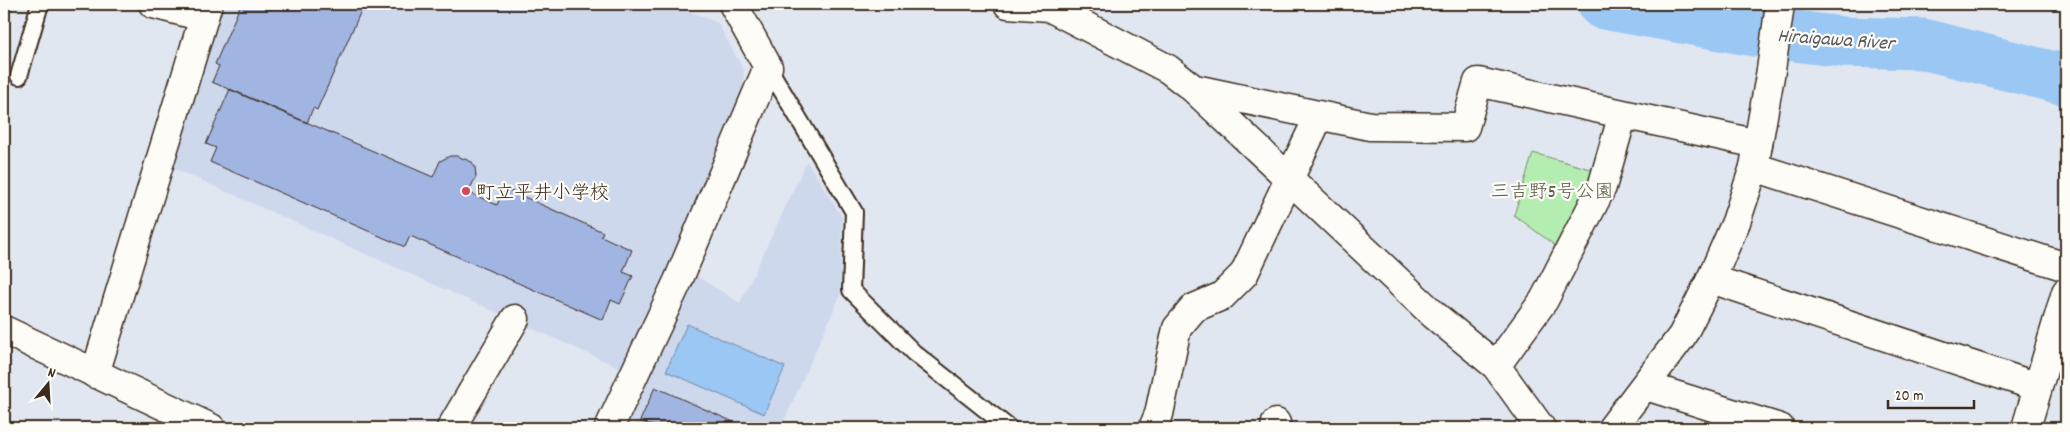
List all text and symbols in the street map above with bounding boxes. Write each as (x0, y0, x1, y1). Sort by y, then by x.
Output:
water label: Hiraigawa River (1776, 23, 1898, 59)
park label: 三吉野5号公園 (1491, 180, 1613, 207)
place label: 町立平井小学校 (476, 181, 609, 208)
marker: 町立平井小学校 (460, 185, 472, 197)
north arrow (22, 360, 72, 410)
text: N (45, 363, 58, 384)
scale bar (1888, 377, 1974, 409)
text: 20 m (1895, 386, 1923, 408)

